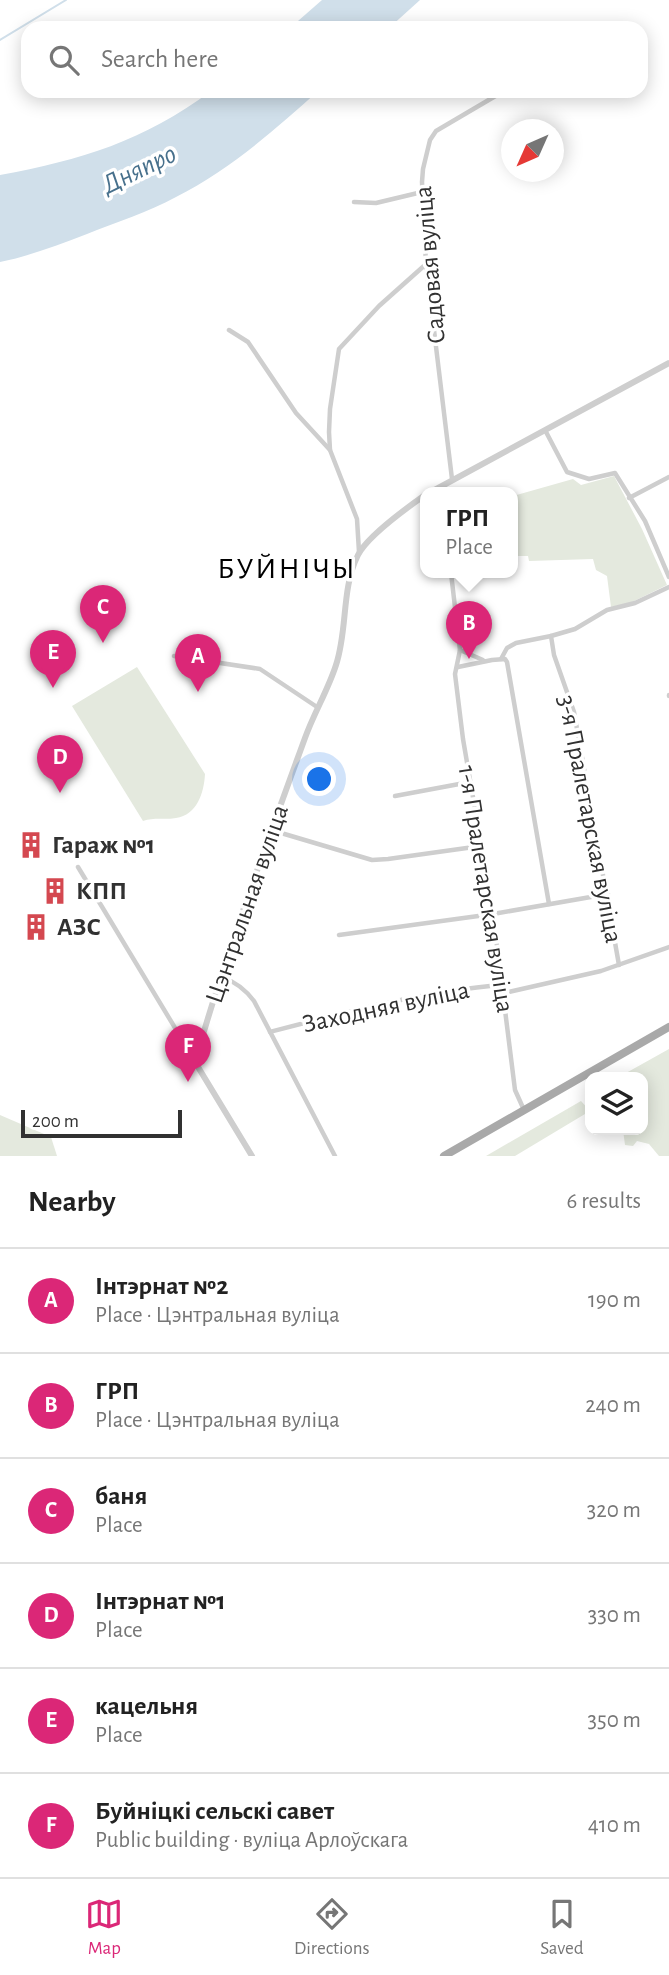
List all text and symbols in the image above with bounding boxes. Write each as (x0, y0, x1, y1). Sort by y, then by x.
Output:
search box (21, 21, 648, 98)
icon: search (45, 41, 83, 79)
text: Search here (101, 46, 219, 72)
north arrow (501, 119, 564, 182)
water label: Дняпро (96, 140, 181, 200)
street label: Садовая вуліца (410, 185, 450, 345)
popup (420, 487, 518, 578)
text: ГРП (445, 505, 489, 531)
text: Place (445, 536, 493, 559)
district label: БУЙНІЧЫ (217, 553, 357, 584)
pin: C (80, 585, 126, 643)
pin: B (446, 601, 492, 659)
pin: E (30, 630, 76, 688)
pin: A (175, 634, 221, 692)
street label: 3-я Пралетарская вуліца (553, 693, 627, 945)
pin: D (37, 735, 83, 793)
your location (302, 762, 336, 796)
street label: 1-я Пралетарская вуліца (454, 763, 518, 1015)
street label: Цэнтральная вуліца (201, 801, 293, 1007)
building icon: Гараж №1 (16, 830, 46, 860)
place label: Гараж №1 (52, 832, 155, 858)
building icon: КПП (40, 876, 70, 906)
place label: КПП (76, 878, 127, 904)
building icon: АЗС (21, 912, 51, 942)
place label: АЗС (57, 914, 101, 940)
street label: Заходняя вуліца (300, 977, 472, 1037)
pin: F (165, 1024, 211, 1082)
map controls (585, 1072, 648, 1135)
button: layers (585, 1072, 648, 1135)
scale bar (21, 1107, 182, 1139)
text: 200 m (32, 1112, 79, 1131)
text: Nearby (28, 1187, 116, 1217)
text: 6 results (567, 1190, 641, 1213)
text: Інтэрнат №2 (95, 1273, 228, 1299)
text: A (44, 1289, 58, 1312)
text: 190 m (588, 1289, 641, 1312)
text: Place · Цэнтральная вуліца (95, 1304, 340, 1327)
text: ГРП (95, 1378, 139, 1404)
text: B (44, 1394, 58, 1417)
text: 240 m (585, 1394, 641, 1417)
text: Place · Цэнтральная вуліца (95, 1409, 340, 1432)
text: баня (95, 1483, 147, 1509)
text: C (45, 1499, 57, 1522)
text: 320 m (587, 1499, 641, 1522)
text: Place (95, 1514, 143, 1537)
text: Інтэрнат №1 (95, 1588, 226, 1614)
text: D (43, 1604, 59, 1627)
text: 330 m (588, 1604, 641, 1627)
text: Place (95, 1619, 143, 1642)
text: кацельня (95, 1693, 198, 1719)
text: E (45, 1709, 57, 1732)
text: 350 m (588, 1709, 641, 1732)
text: Place (95, 1724, 143, 1747)
text: Буйніцкі сельскі савет (95, 1798, 334, 1824)
text: F (46, 1814, 56, 1837)
text: 410 m (588, 1814, 641, 1837)
text: Public building · вуліца Арлоўскага (95, 1829, 408, 1852)
tab: Map (85, 1895, 123, 1960)
tab: Directions (294, 1895, 370, 1960)
tab: Saved (540, 1895, 584, 1960)

